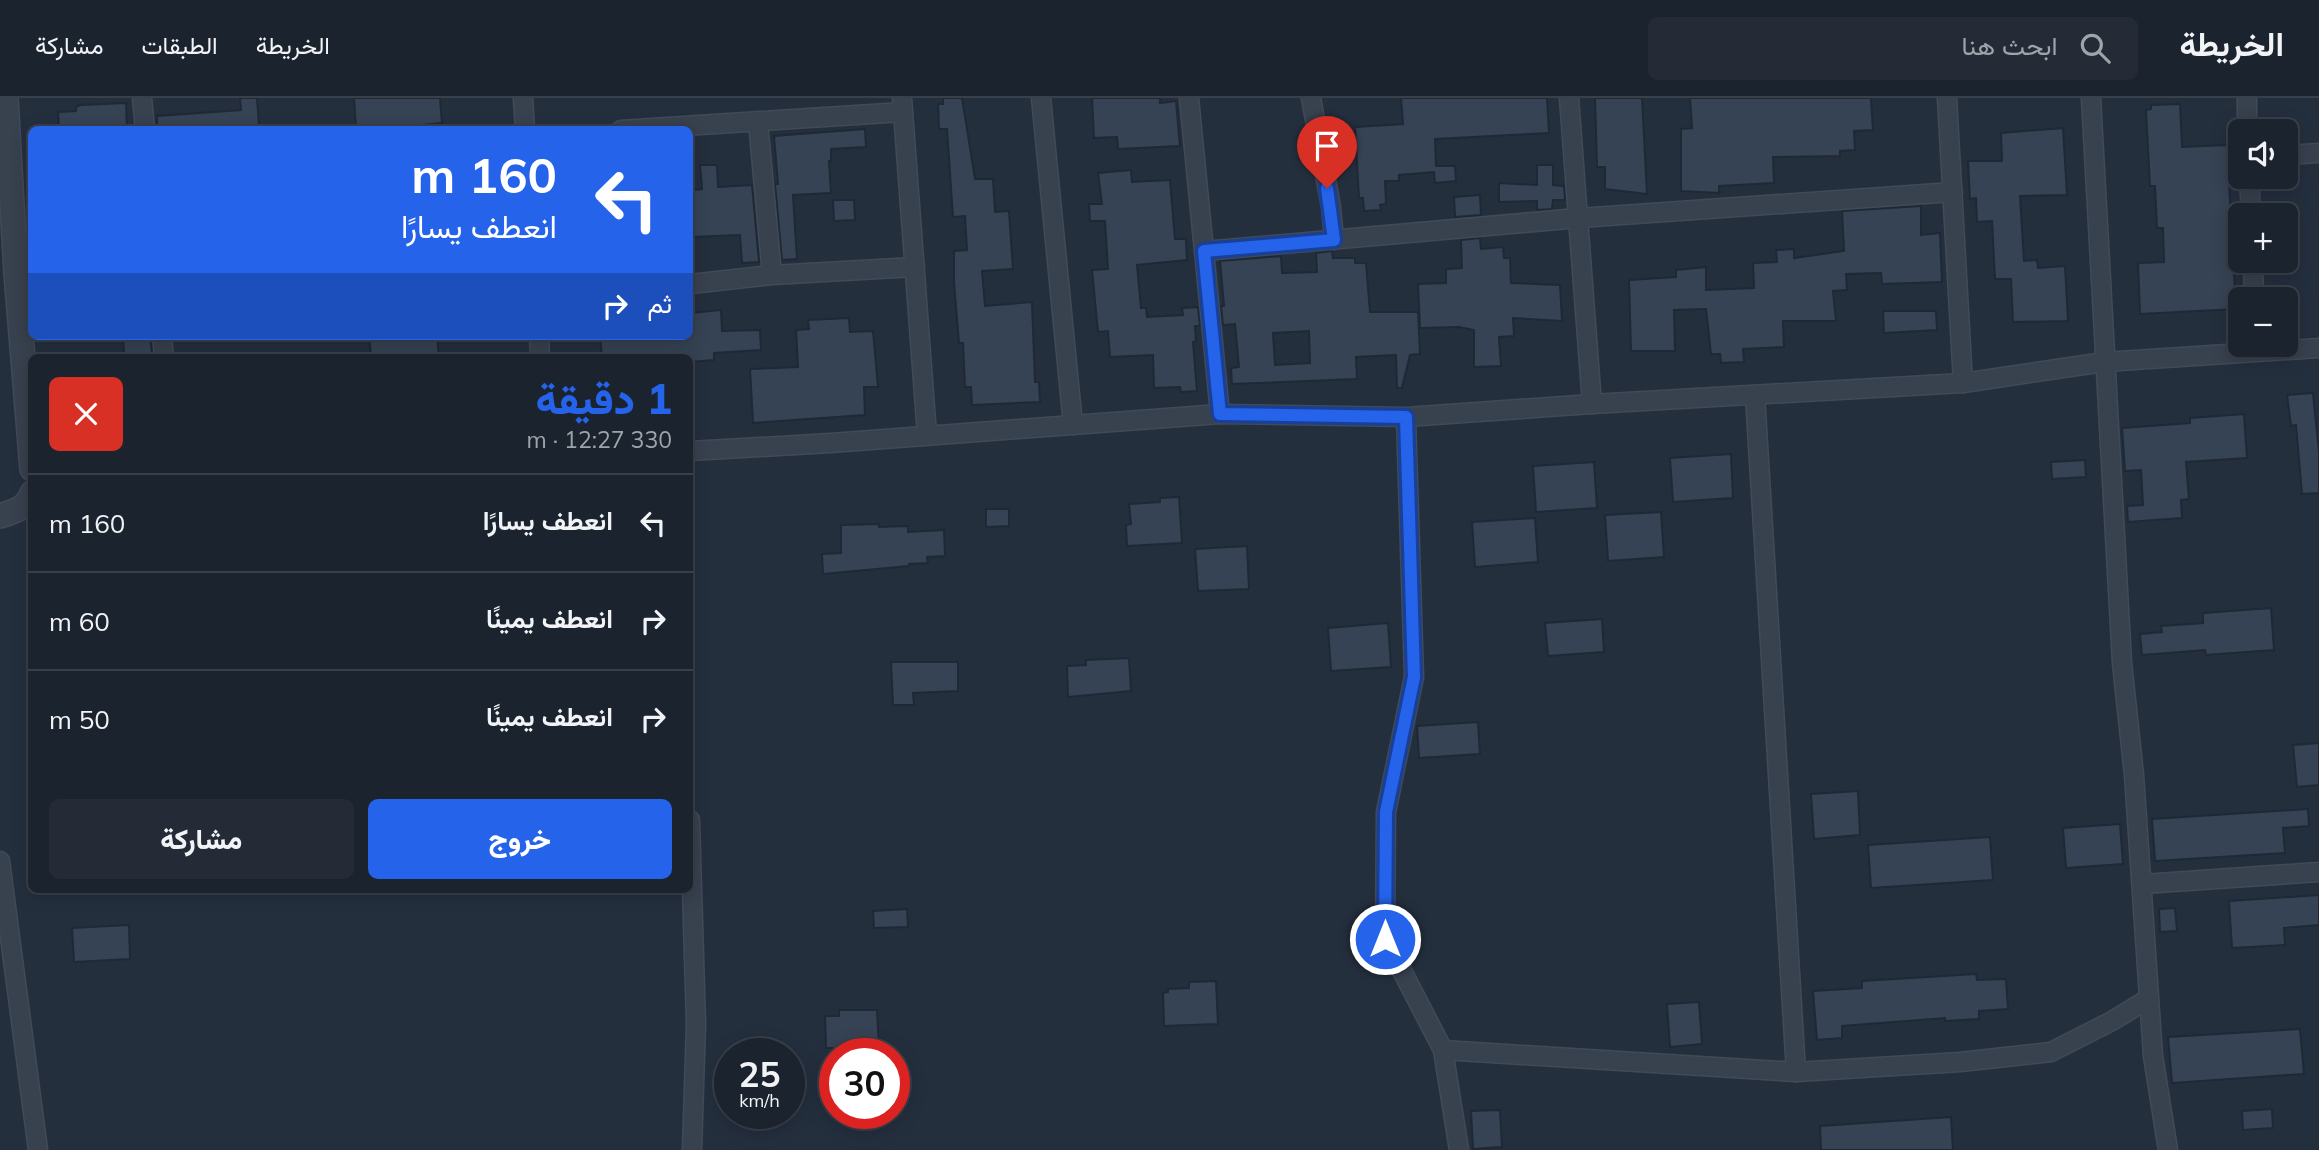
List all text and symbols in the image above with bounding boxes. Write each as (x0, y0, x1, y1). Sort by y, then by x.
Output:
search box (1648, 17, 2138, 80)
text: الخريطة (2180, 23, 2284, 64)
text: ابحث هنا (1962, 29, 2058, 62)
icon: search (2076, 29, 2114, 67)
text: مشاركة (35, 30, 103, 60)
text: الطبقات (141, 30, 218, 60)
text: الخريطة (256, 30, 330, 60)
pin (1297, 116, 1357, 188)
map controls (2228, 119, 2298, 357)
button: sound (2228, 119, 2298, 189)
icon: arrive (1308, 127, 1346, 165)
text: 160 m (411, 144, 557, 205)
icon: left (581, 154, 672, 245)
button: + (2228, 203, 2298, 273)
text: انعطف يسارًا (401, 206, 557, 246)
icon: right (596, 287, 634, 325)
text: ثم (648, 287, 672, 320)
button: − (2228, 287, 2298, 357)
text: 1 دقيقة (535, 372, 672, 425)
button: close (49, 377, 123, 451)
text: 330 m · 12:27 (527, 425, 672, 454)
text: انعطف يسارًا (483, 504, 613, 537)
icon: left (634, 504, 672, 542)
text: 160 m (49, 507, 125, 540)
text: انعطف يمينًا (486, 602, 613, 635)
icon: right (634, 602, 672, 640)
text: 60 m (49, 605, 110, 638)
text: انعطف يمينًا (486, 700, 613, 733)
icon: right (634, 700, 672, 738)
text: 50 m (49, 703, 110, 736)
button: مشاركة (49, 799, 354, 879)
button: خروج (368, 799, 672, 879)
position arrow (1348, 902, 1422, 976)
speed limit sign: 30 (819, 1038, 910, 1129)
text: 25 (738, 1052, 781, 1096)
text: km/h (739, 1089, 780, 1112)

